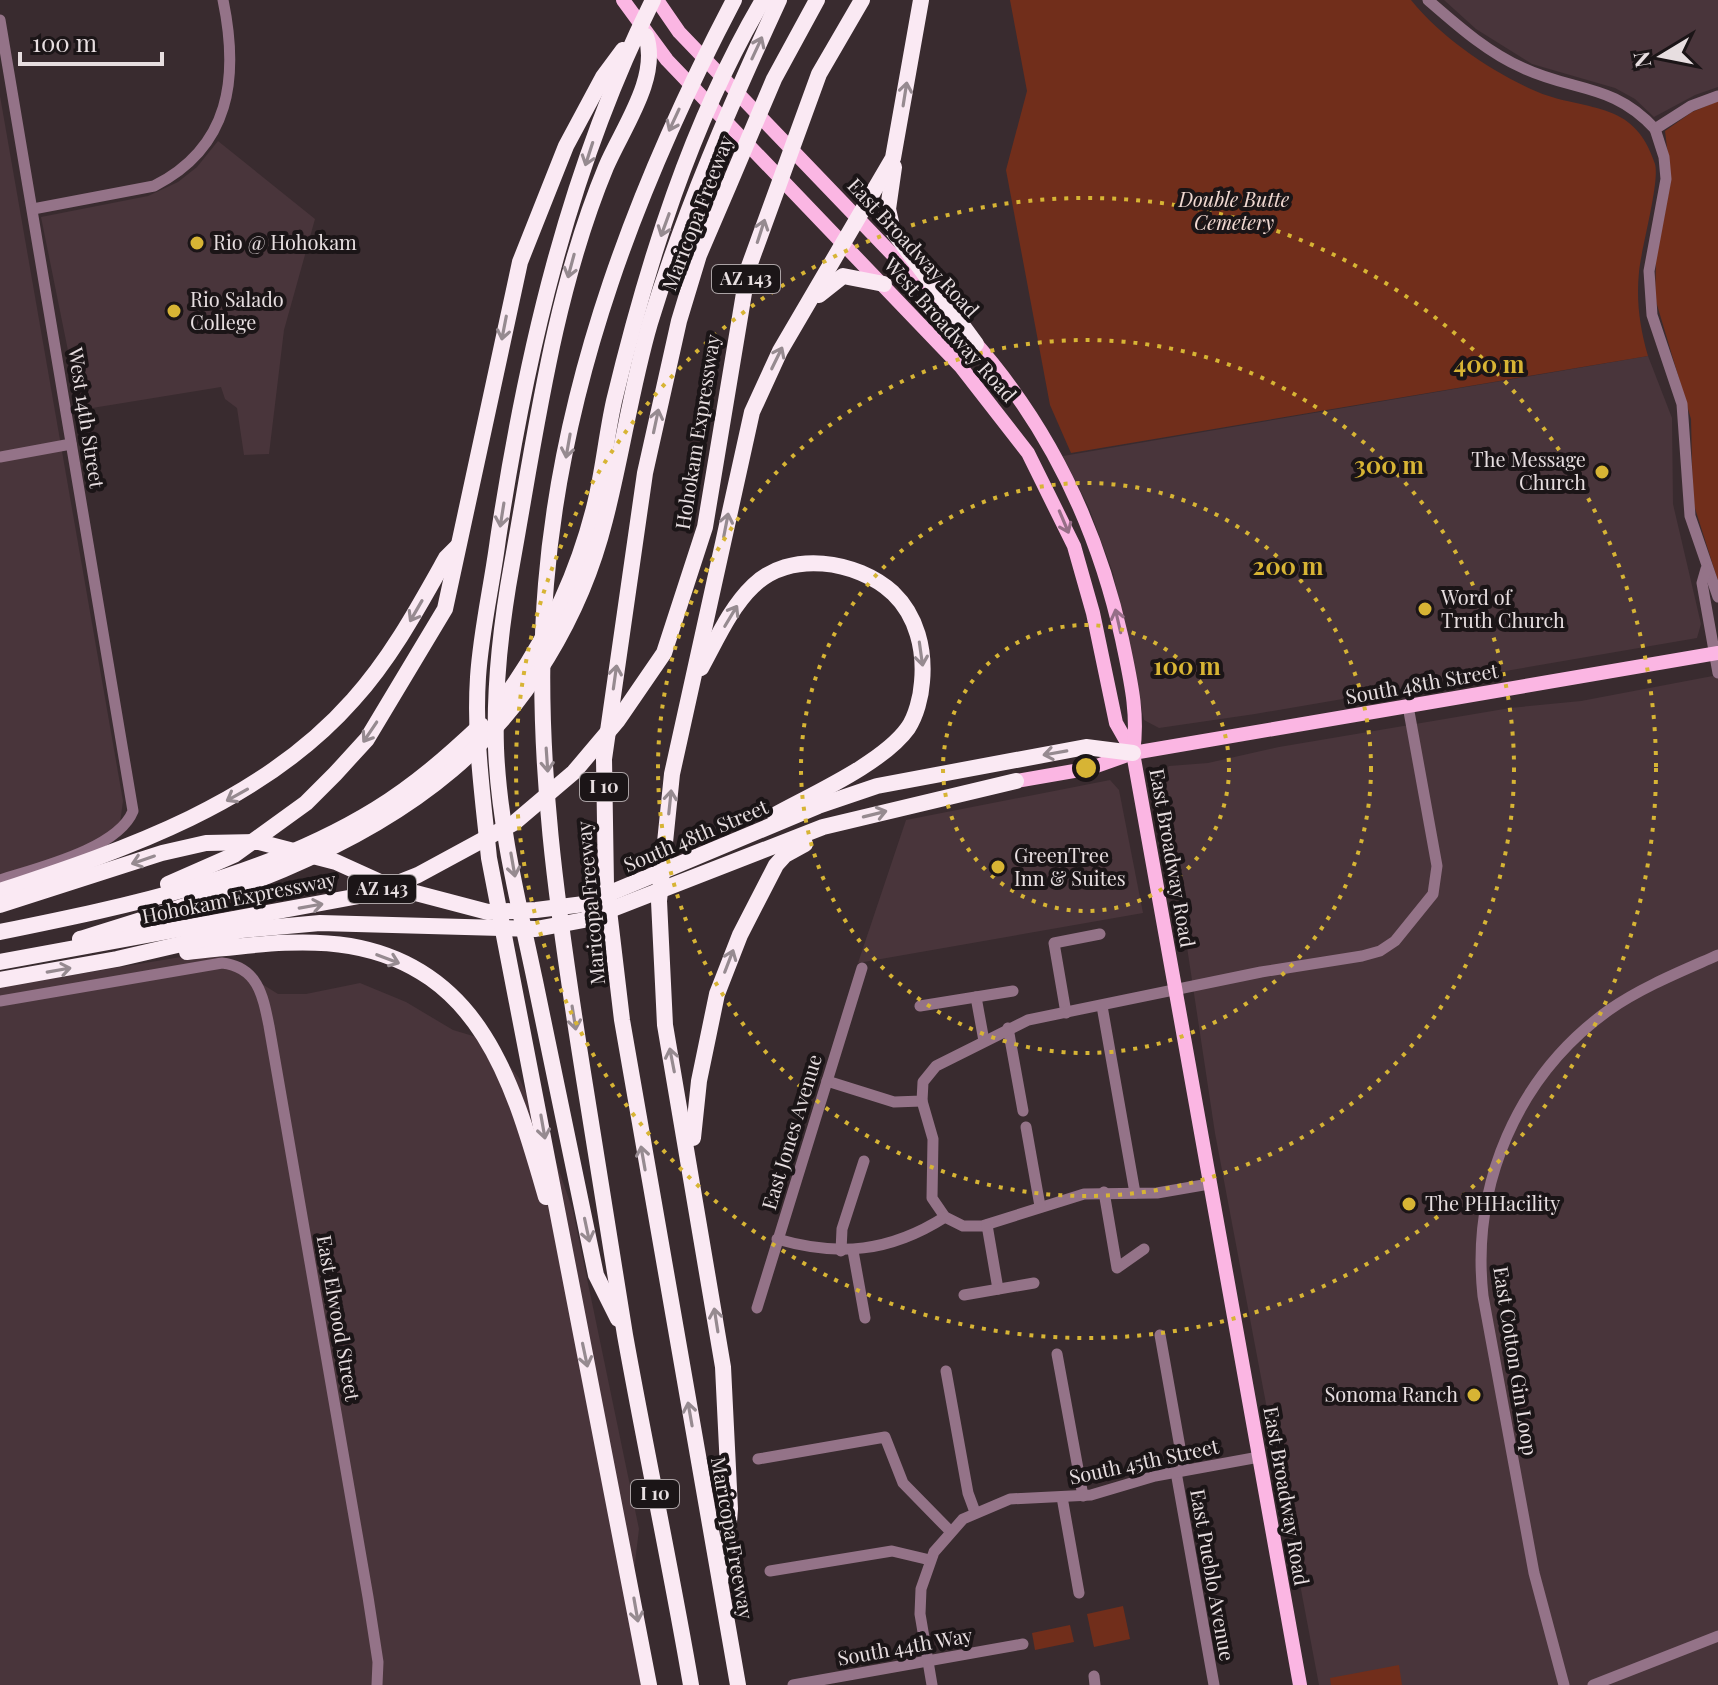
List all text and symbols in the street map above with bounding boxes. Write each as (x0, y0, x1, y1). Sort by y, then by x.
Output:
scale bar (20, 16, 162, 66)
north arrow (1622, 16, 1702, 96)
text: 100 m (32, 26, 97, 58)
one-way arrow (750, 37, 765, 61)
text: N (1625, 49, 1657, 70)
one-way arrow (898, 82, 913, 108)
one-way arrow (666, 107, 681, 131)
street label: Maricopa Freeway (655, 131, 739, 294)
one-way arrow (581, 141, 595, 166)
street label: East Broadway Road (842, 171, 986, 323)
park label: Double Butte Cemetery (1178, 185, 1290, 235)
one-way arrow (657, 212, 671, 237)
one-way arrow (754, 218, 769, 243)
place label: Rio @ Hohokam (213, 228, 357, 255)
marker: Rio @ Hohokam (188, 234, 206, 252)
street label: West Broadway Road (878, 250, 1024, 407)
one-way arrow (563, 253, 578, 279)
road number: AZ 143 (712, 265, 780, 293)
place label: Rio Salado College (190, 285, 284, 335)
marker: Rio Salado College (165, 302, 183, 320)
one-way arrow (495, 314, 510, 340)
street label: Hohokam Expressway (668, 332, 725, 531)
street label: West 14th Street (63, 344, 112, 491)
one-way arrow (770, 346, 786, 370)
text: 400 m (1454, 347, 1525, 379)
one-way arrow (649, 408, 664, 434)
one-way arrow (560, 433, 575, 458)
place label: The Message Church (1471, 445, 1586, 495)
text: 300 m (1354, 448, 1424, 480)
marker: The Message Church (1593, 463, 1611, 481)
one-way arrow (494, 502, 509, 527)
one-way arrow (1057, 509, 1072, 534)
one-way arrow (719, 513, 734, 539)
text: 200 m (1253, 549, 1324, 581)
place label: Word of Truth Church (1440, 583, 1565, 633)
one-way arrow (408, 599, 424, 622)
marker: Word of Truth Church (1416, 600, 1434, 618)
one-way arrow (723, 605, 739, 628)
one-way arrow (1110, 609, 1125, 634)
one-way arrow (914, 641, 929, 667)
text: 100 m (1153, 649, 1221, 681)
street label: South 48th Street (1343, 656, 1501, 709)
one-way arrow (608, 665, 623, 690)
one-way arrow (362, 721, 379, 743)
one-way arrow (540, 746, 555, 773)
one-way arrow (1043, 746, 1069, 761)
centre of rings (1072, 754, 1100, 782)
street label: East Broadway Road (1144, 766, 1203, 950)
road number: I 10 (580, 773, 628, 801)
one-way arrow (225, 788, 249, 803)
one-way arrow (662, 789, 677, 815)
street label: South 48th Street (619, 792, 773, 877)
one-way arrow (862, 806, 888, 821)
street label: Maricopa Freeway (569, 820, 610, 986)
place label: GreenTree Inn & Suites (1014, 841, 1126, 891)
one-way arrow (506, 852, 521, 878)
one-way arrow (131, 853, 156, 868)
marker: GreenTree Inn & Suites (989, 858, 1007, 876)
street label: Hohokam Expressway (139, 864, 338, 929)
road number: AZ 143 (348, 875, 416, 903)
one-way arrow (297, 897, 323, 912)
one-way arrow (723, 949, 737, 974)
one-way arrow (375, 952, 400, 967)
one-way arrow (45, 961, 71, 976)
one-way arrow (568, 1005, 583, 1031)
one-way arrow (664, 1048, 679, 1073)
street label: East Jones Avenue (754, 1051, 827, 1213)
one-way arrow (537, 1113, 552, 1139)
one-way arrow (635, 1146, 650, 1171)
place label: The PHHacility (1425, 1189, 1560, 1216)
marker: The PHHacility (1400, 1195, 1418, 1213)
one-way arrow (580, 1217, 595, 1242)
street label: East Elwood Street (312, 1233, 368, 1404)
street label: East Cotton Gin Loop (1488, 1264, 1545, 1457)
one-way arrow (708, 1308, 723, 1333)
one-way arrow (578, 1342, 593, 1367)
place label: Sonoma Ranch (1325, 1380, 1458, 1407)
marker: Sonoma Ranch (1465, 1386, 1483, 1404)
one-way arrow (681, 1401, 696, 1427)
street label: East Broadway Road (1258, 1404, 1317, 1588)
street label: South 45th Street (1066, 1431, 1222, 1490)
street label: Maricopa Freeway (706, 1455, 761, 1621)
road number: I 10 (631, 1480, 679, 1508)
street label: East Pueblo Avenue (1185, 1487, 1242, 1663)
one-way arrow (629, 1597, 644, 1622)
street label: South 44th Way (835, 1620, 974, 1671)

